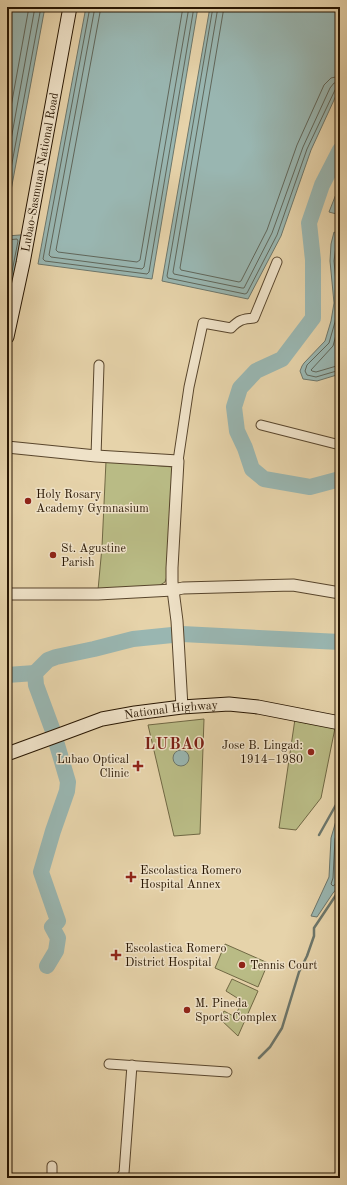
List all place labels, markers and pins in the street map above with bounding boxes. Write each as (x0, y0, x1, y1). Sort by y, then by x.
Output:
place label: Holy Rosary Academy Gymnasium (36, 489, 149, 515)
marker: Holy Rosary Academy Gymnasium (23, 496, 33, 506)
place label: St. Agustine Parish (61, 543, 127, 569)
marker: St. Agustine Parish (48, 550, 58, 560)
place label: Jose B. Lingad: 1914–1980 (222, 740, 303, 766)
marker: Jose B. Lingad: 1914–1980 (306, 747, 316, 757)
place label: Lubao Optical Clinic (57, 754, 129, 780)
marker: Lubao Optical Clinic (132, 760, 144, 772)
place label: Escolastica Romero Hospital Annex (140, 865, 242, 891)
marker: Escolastica Romero Hospital Annex (125, 871, 137, 883)
place label: Escolastica Romero District Hospital (125, 943, 227, 969)
marker: Escolastica Romero District Hospital (110, 949, 122, 961)
marker: Tennis Court (237, 960, 247, 970)
place label: Tennis Court (250, 960, 318, 972)
place label: M. Pineda Sports Complex (195, 998, 277, 1024)
marker: M. Pineda Sports Complex (182, 1005, 192, 1015)

